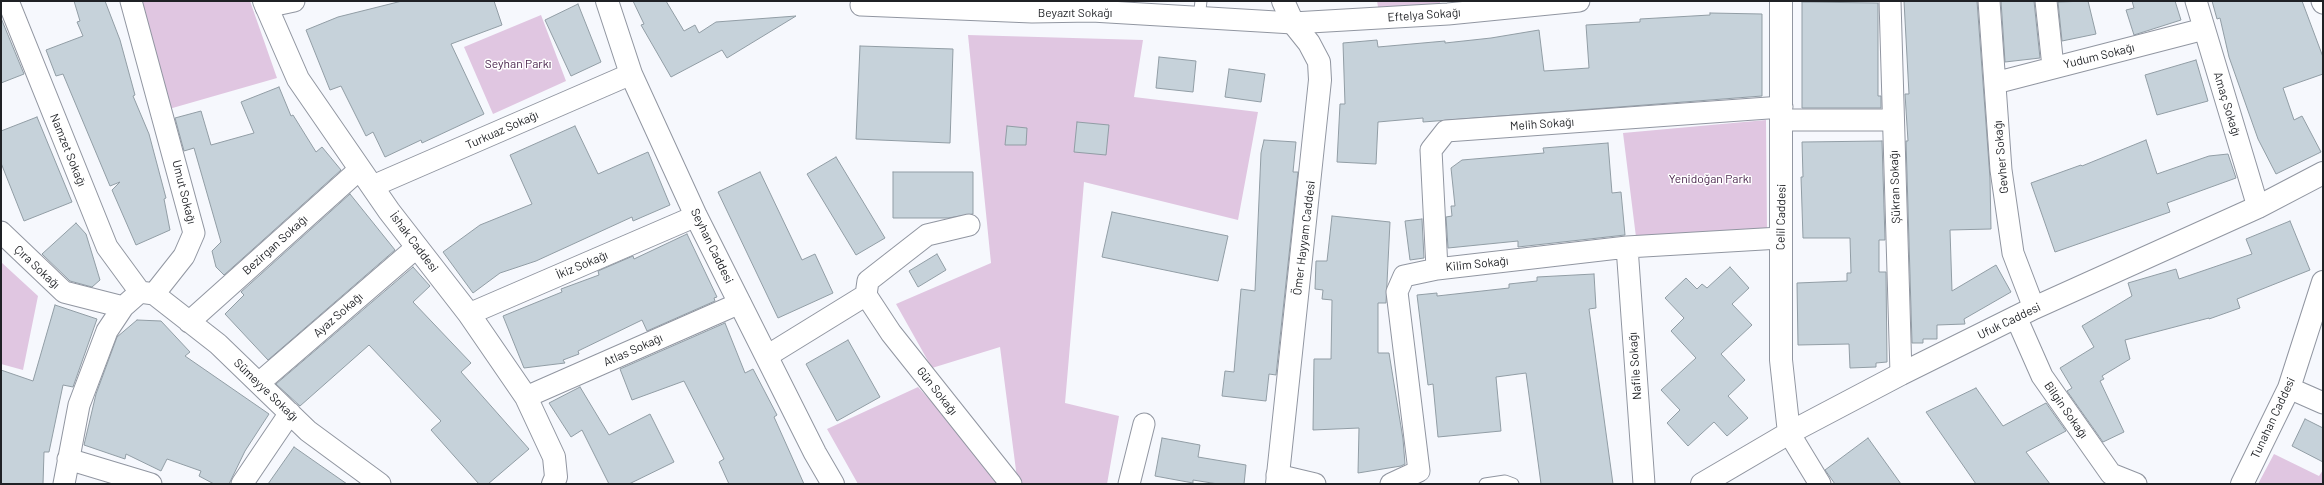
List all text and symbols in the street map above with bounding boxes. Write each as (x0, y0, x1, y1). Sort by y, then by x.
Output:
street label: Eftelya Sokağı (1387, 5, 1461, 25)
street label: Beyazıt Sokağı (1038, 6, 1112, 20)
street label: Yudum Sokağı (2062, 40, 2136, 72)
park label: Seyhan Parkı (485, 57, 551, 71)
street label: Amaç Sokağı (2210, 70, 2244, 138)
street label: Turkuaz Sokağı (463, 108, 541, 152)
street label: Namzet Sokağı (47, 112, 89, 188)
street label: Melih Sokağı (1509, 115, 1575, 133)
street label: Gevher Sokağı (1991, 120, 2011, 194)
street label: Şükran Sokağı (1887, 150, 1903, 224)
street label: Umut Sokağı (169, 159, 199, 225)
park label: Yenidoğan Parkı (1669, 172, 1751, 186)
street label: Ömer Hayyam Caddesi (1290, 180, 1318, 296)
street label: Celil Caddesi (1773, 184, 1789, 250)
street label: Seyhan Caddesi (688, 206, 736, 286)
street label: İshak Caddesi (387, 209, 441, 275)
street label: Bezirgan Sokağı (240, 212, 310, 278)
street label: Çıra Sokağı (11, 242, 63, 292)
street label: İkiz Sokağı (554, 248, 610, 282)
street label: Kilim Sokağı (1445, 254, 1509, 274)
street label: Ayaz Sokağı (310, 290, 366, 340)
street label: Ufuk Caddesi (1975, 300, 2043, 342)
street label: Atlas Sokağı (601, 331, 665, 369)
street label: Nafile Sokağı (1625, 332, 1645, 400)
street label: Sümeyye Sokağı (231, 356, 301, 424)
street label: Gün Sokağı (914, 364, 960, 418)
street label: Tunahan Caddesi (2248, 375, 2298, 461)
street label: Bilgin Sokağı (2041, 379, 2091, 441)

